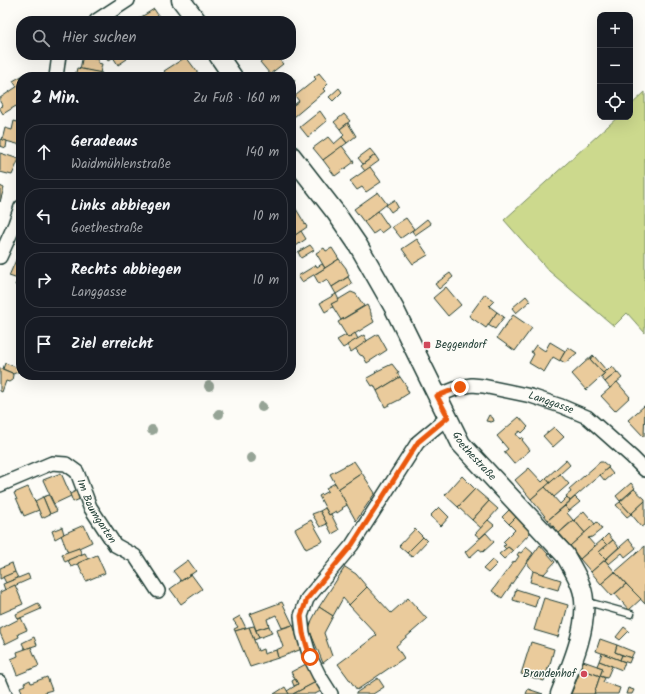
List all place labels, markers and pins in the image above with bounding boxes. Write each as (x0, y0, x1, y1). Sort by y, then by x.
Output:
place label: Beggendorf (435, 336, 488, 354)
marker: Beggendorf (422, 340, 432, 350)
place label: Brandenhof (523, 665, 578, 683)
marker: Brandenhof (579, 669, 589, 679)

